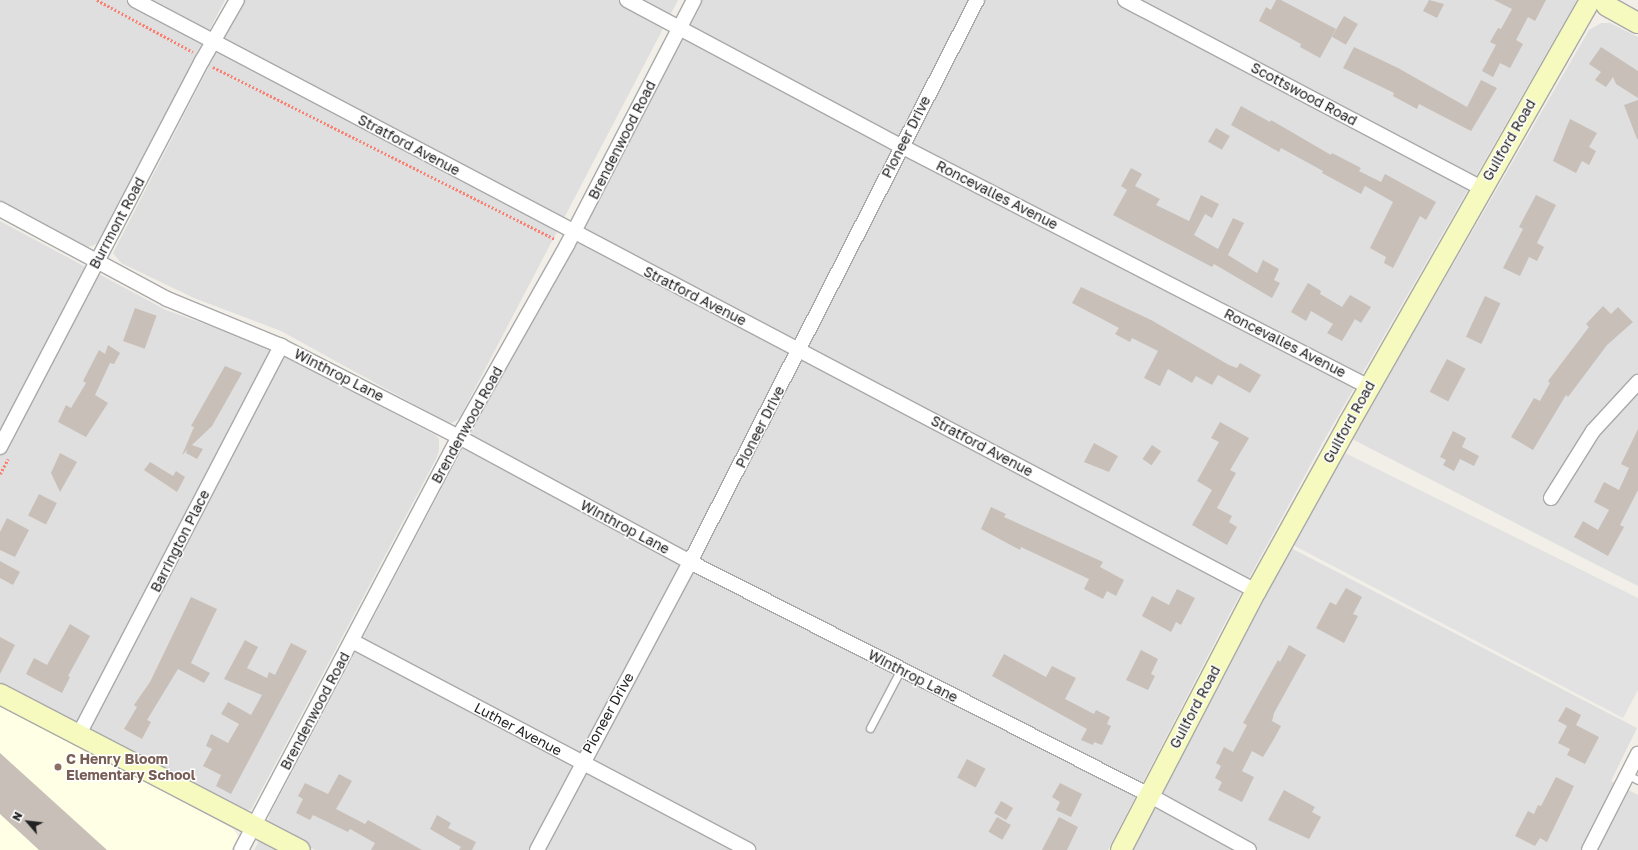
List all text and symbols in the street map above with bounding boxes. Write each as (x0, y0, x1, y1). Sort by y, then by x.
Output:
street label: Scottswood Road (1248, 59, 1360, 129)
street label: Brendenwood Road (585, 78, 659, 202)
street label: Pioneer Drive (878, 93, 934, 181)
street label: Guilford Road (1479, 96, 1539, 184)
street label: Stratford Avenue (355, 111, 463, 179)
street label: Roncevalles Avenue (933, 157, 1061, 233)
street label: Burrmont Road (86, 174, 148, 272)
street label: Stratford Avenue (641, 263, 749, 329)
street label: Roncevalles Avenue (1221, 305, 1349, 381)
street label: Winthrop Lane (291, 345, 387, 405)
street label: Brendenwood Road (428, 364, 506, 486)
street label: Guilford Road (1319, 378, 1379, 466)
street label: Pioneer Drive (732, 383, 788, 471)
street label: Stratford Avenue (928, 412, 1036, 480)
street label: Barrington Place (147, 487, 213, 595)
street label: Winthrop Lane (578, 496, 672, 558)
street label: Winthrop Lane (865, 646, 961, 706)
street label: Brendenwood Road (277, 649, 353, 773)
street label: Guilford Road (1166, 663, 1224, 751)
street label: Pioneer Drive (579, 670, 637, 756)
street label: Luther Avenue (471, 699, 565, 759)
place label: C Henry Bloom Elementary School (66, 751, 195, 784)
marker: C Henry Bloom Elementary School (53, 762, 63, 772)
north arrow (8, 802, 48, 842)
text: N (9, 809, 25, 823)

